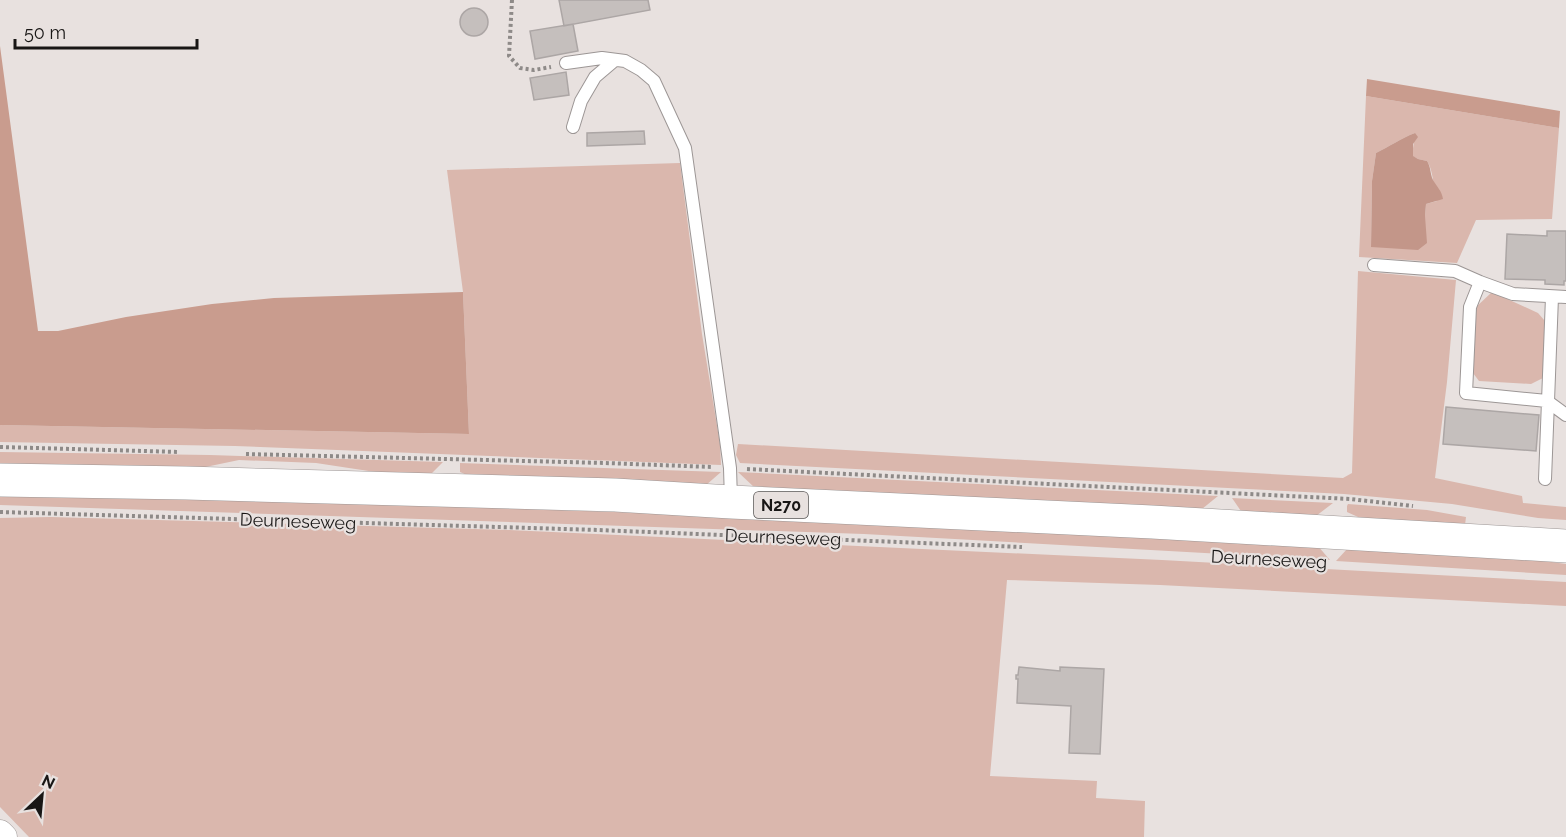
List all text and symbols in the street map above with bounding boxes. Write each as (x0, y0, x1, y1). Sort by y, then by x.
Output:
scale bar (15, 12, 196, 50)
text: 50 m (24, 22, 66, 43)
road number: N270 (754, 492, 808, 518)
street label: Deurneseweg (239, 508, 357, 534)
street label: Deurneseweg (724, 524, 842, 550)
street label: Deurneseweg (1210, 545, 1328, 573)
north arrow (12, 765, 72, 825)
text: N (39, 771, 58, 793)

